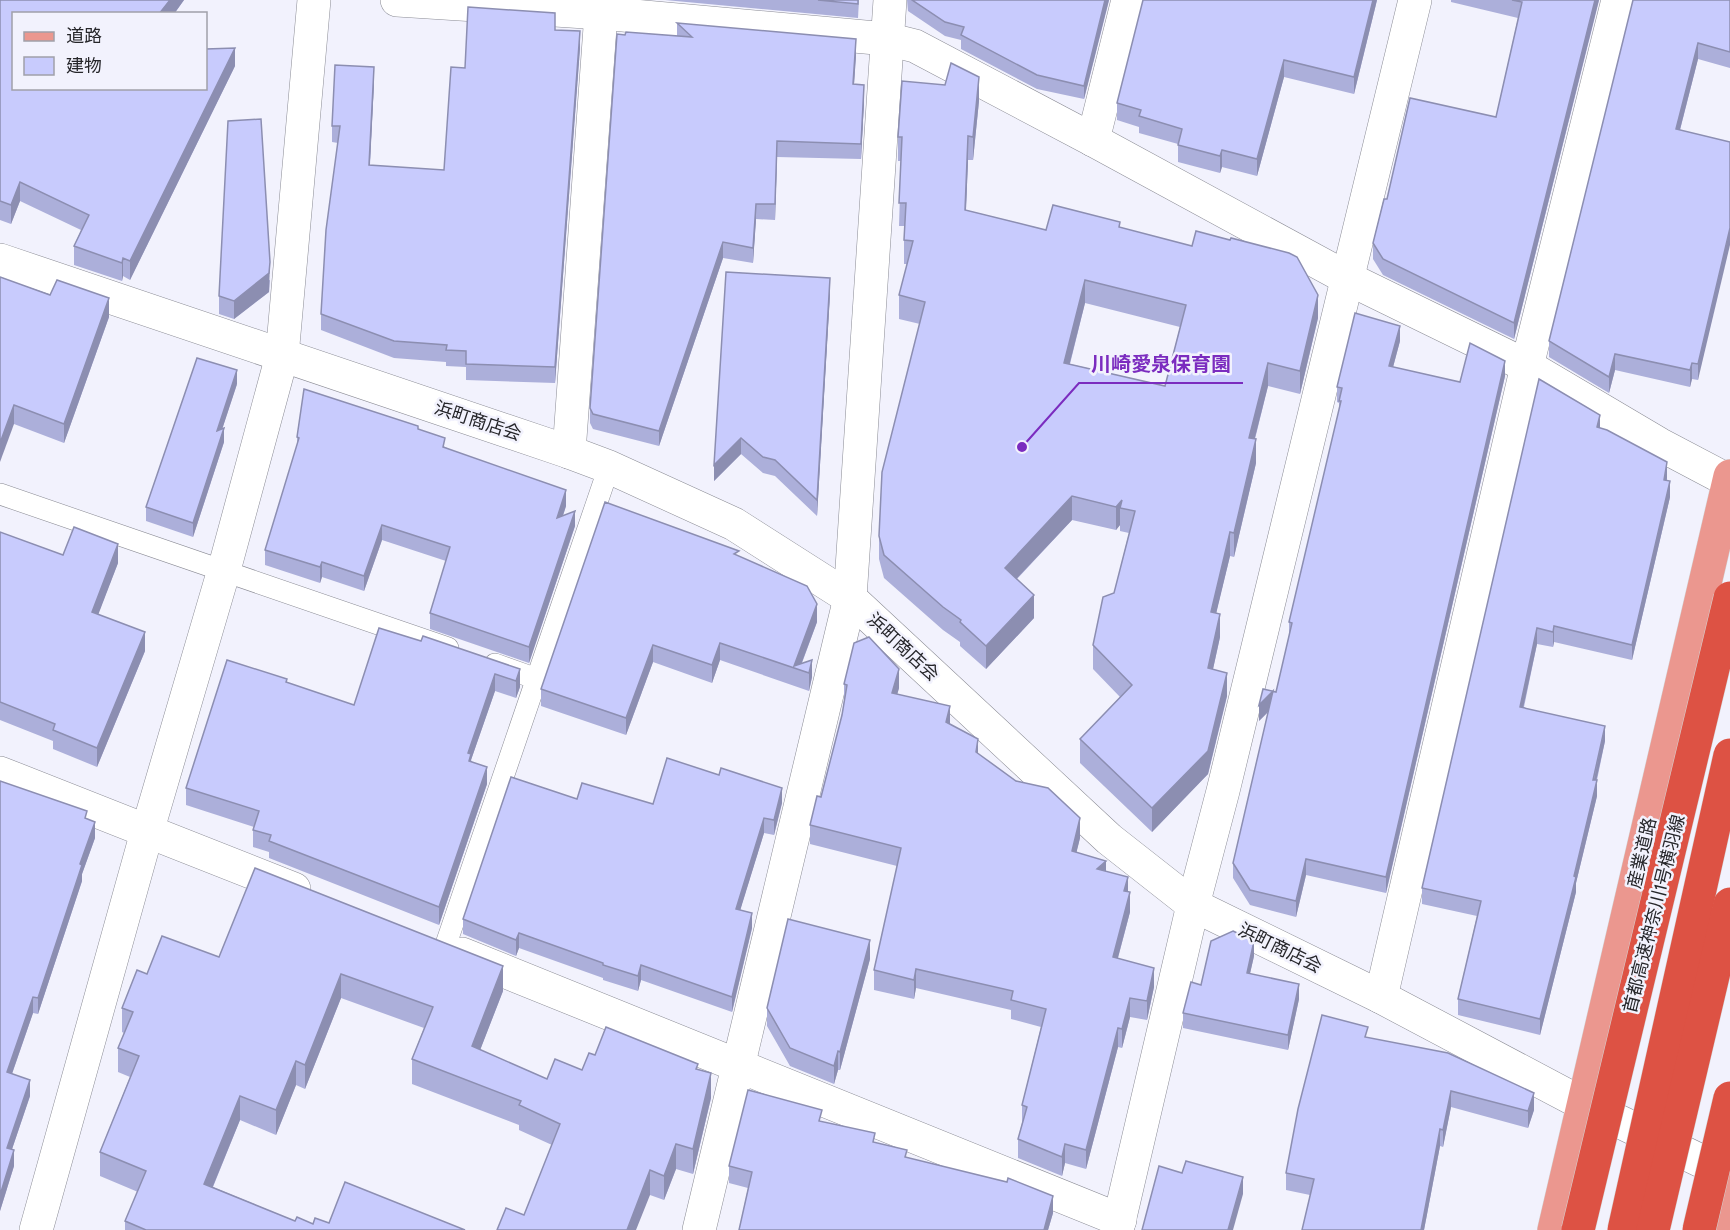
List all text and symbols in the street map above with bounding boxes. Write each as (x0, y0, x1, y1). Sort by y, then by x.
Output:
legend (12, 12, 207, 90)
text: 道路 (66, 25, 102, 47)
text: 建物 (66, 55, 102, 77)
callout: 川崎愛泉保育園 (1079, 345, 1243, 383)
text: 川崎愛泉保育園 (1091, 352, 1231, 376)
street label: 浜町商店会 (432, 397, 524, 445)
street label: 浜町商店会 (863, 608, 943, 686)
street label: 首都高速神奈川1号横羽線 (1619, 812, 1689, 1016)
street label: 産業道路 (1623, 815, 1661, 891)
street label: 浜町商店会 (1235, 918, 1325, 978)

